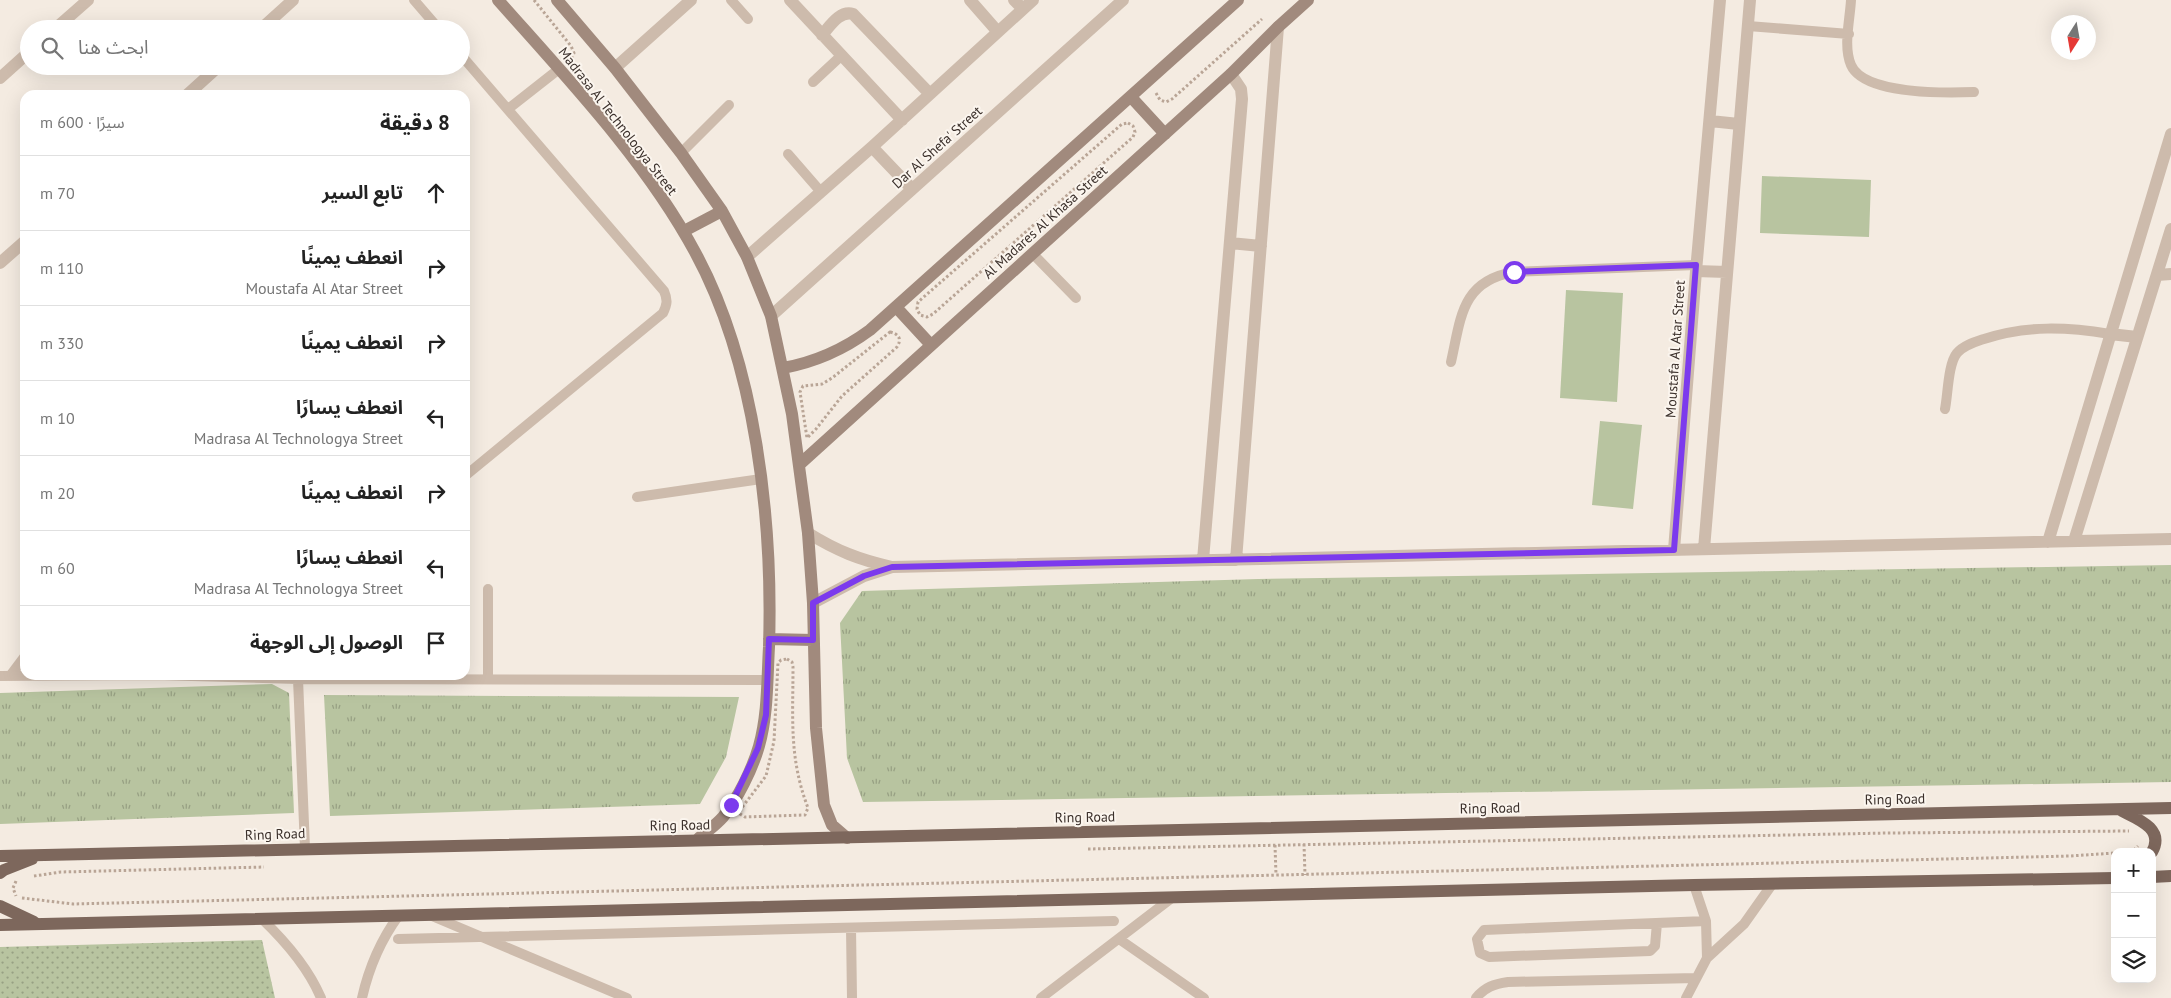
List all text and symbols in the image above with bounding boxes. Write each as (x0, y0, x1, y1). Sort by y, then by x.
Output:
north arrow (2051, 15, 2096, 60)
search box (20, 20, 470, 75)
icon: search (38, 34, 66, 62)
text: ابحث هنا (78, 35, 149, 59)
street label: Madrasa Al Technologya Street (555, 43, 682, 199)
street label: Dar Al Shefa' Street (888, 102, 986, 192)
text: 8 دقيقة (380, 109, 450, 136)
text: سيرًا · 600 m (40, 112, 125, 132)
street label: Al Madares Al Khasa Street (979, 161, 1111, 283)
icon: ahead (422, 179, 450, 207)
text: تابع السير (322, 180, 403, 204)
text: 70 m (40, 183, 75, 203)
text: انعطف يمينًا (301, 245, 403, 269)
icon: right (422, 254, 450, 282)
text: 110 m (40, 258, 83, 278)
route start (1503, 261, 1526, 284)
text: Moustafa Al Atar Street (245, 278, 403, 298)
street label: Moustafa Al Atar Street (1661, 279, 1689, 418)
icon: right (422, 329, 450, 357)
text: انعطف يمينًا (301, 330, 403, 354)
text: 330 m (40, 333, 83, 353)
text: انعطف يسارًا (296, 395, 403, 419)
icon: left (422, 404, 450, 432)
text: 10 m (40, 408, 75, 428)
text: Madrasa Al Technologya Street (194, 428, 403, 448)
icon: right (422, 479, 450, 507)
text: انعطف يمينًا (301, 480, 403, 504)
text: 20 m (40, 483, 75, 503)
text: انعطف يسارًا (296, 545, 403, 569)
icon: left (422, 554, 450, 582)
text: 60 m (40, 558, 75, 578)
text: Madrasa Al Technologya Street (194, 578, 403, 598)
icon: arrive (422, 629, 450, 657)
text: الوصول إلى الوجهة (250, 630, 403, 654)
street label: Ring Road (1865, 789, 1925, 809)
route end (720, 794, 743, 817)
street label: Ring Road (1460, 798, 1520, 818)
street label: Ring Road (1055, 807, 1115, 827)
street label: Ring Road (650, 815, 710, 835)
street label: Ring Road (244, 824, 306, 844)
map controls (2111, 848, 2156, 983)
button: + (2111, 848, 2156, 893)
button: − (2111, 893, 2156, 938)
button: layers (2111, 938, 2156, 983)

